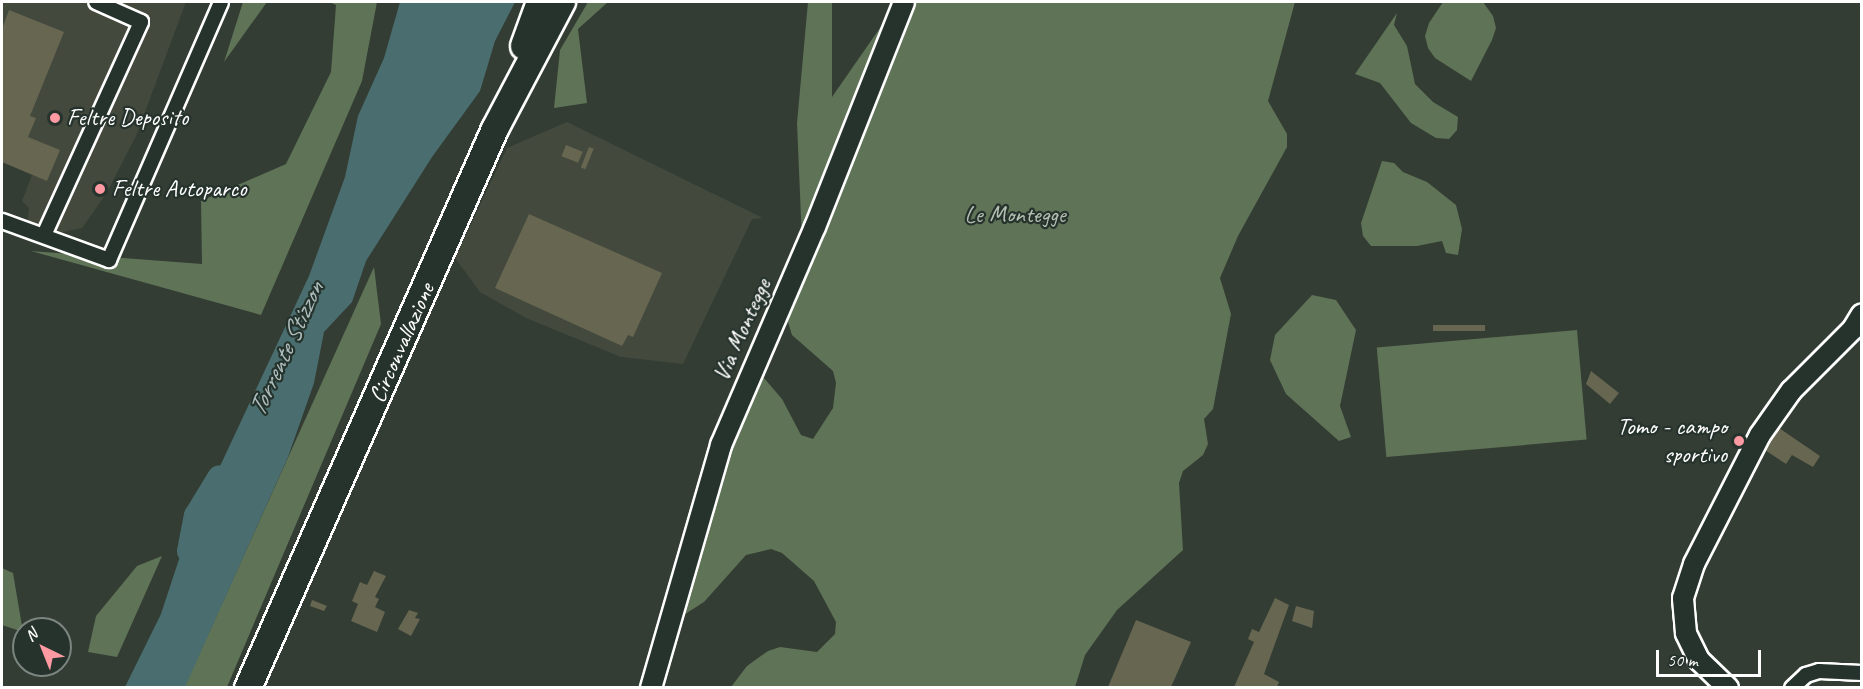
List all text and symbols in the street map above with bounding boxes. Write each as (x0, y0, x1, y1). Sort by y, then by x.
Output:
place label: Feltre Deposito (67, 104, 188, 132)
marker: Feltre Deposito (48, 111, 62, 125)
place label: Feltre Autoparco (112, 175, 246, 203)
marker: Feltre Autoparco (93, 182, 107, 196)
park label: Le Montegge (965, 201, 1065, 229)
street label: Via Montegge (707, 274, 777, 386)
water label: Torrente Stizzon (241, 277, 331, 421)
street label: Circonvallazione (363, 279, 441, 407)
place label: Tomo - campo sportivo (1617, 413, 1727, 469)
marker: Tomo - campo sportivo (1732, 434, 1746, 448)
north arrow (12, 617, 72, 677)
text: N (21, 625, 42, 646)
scale bar (1659, 638, 1764, 676)
text: 50 m (1667, 649, 1698, 671)

